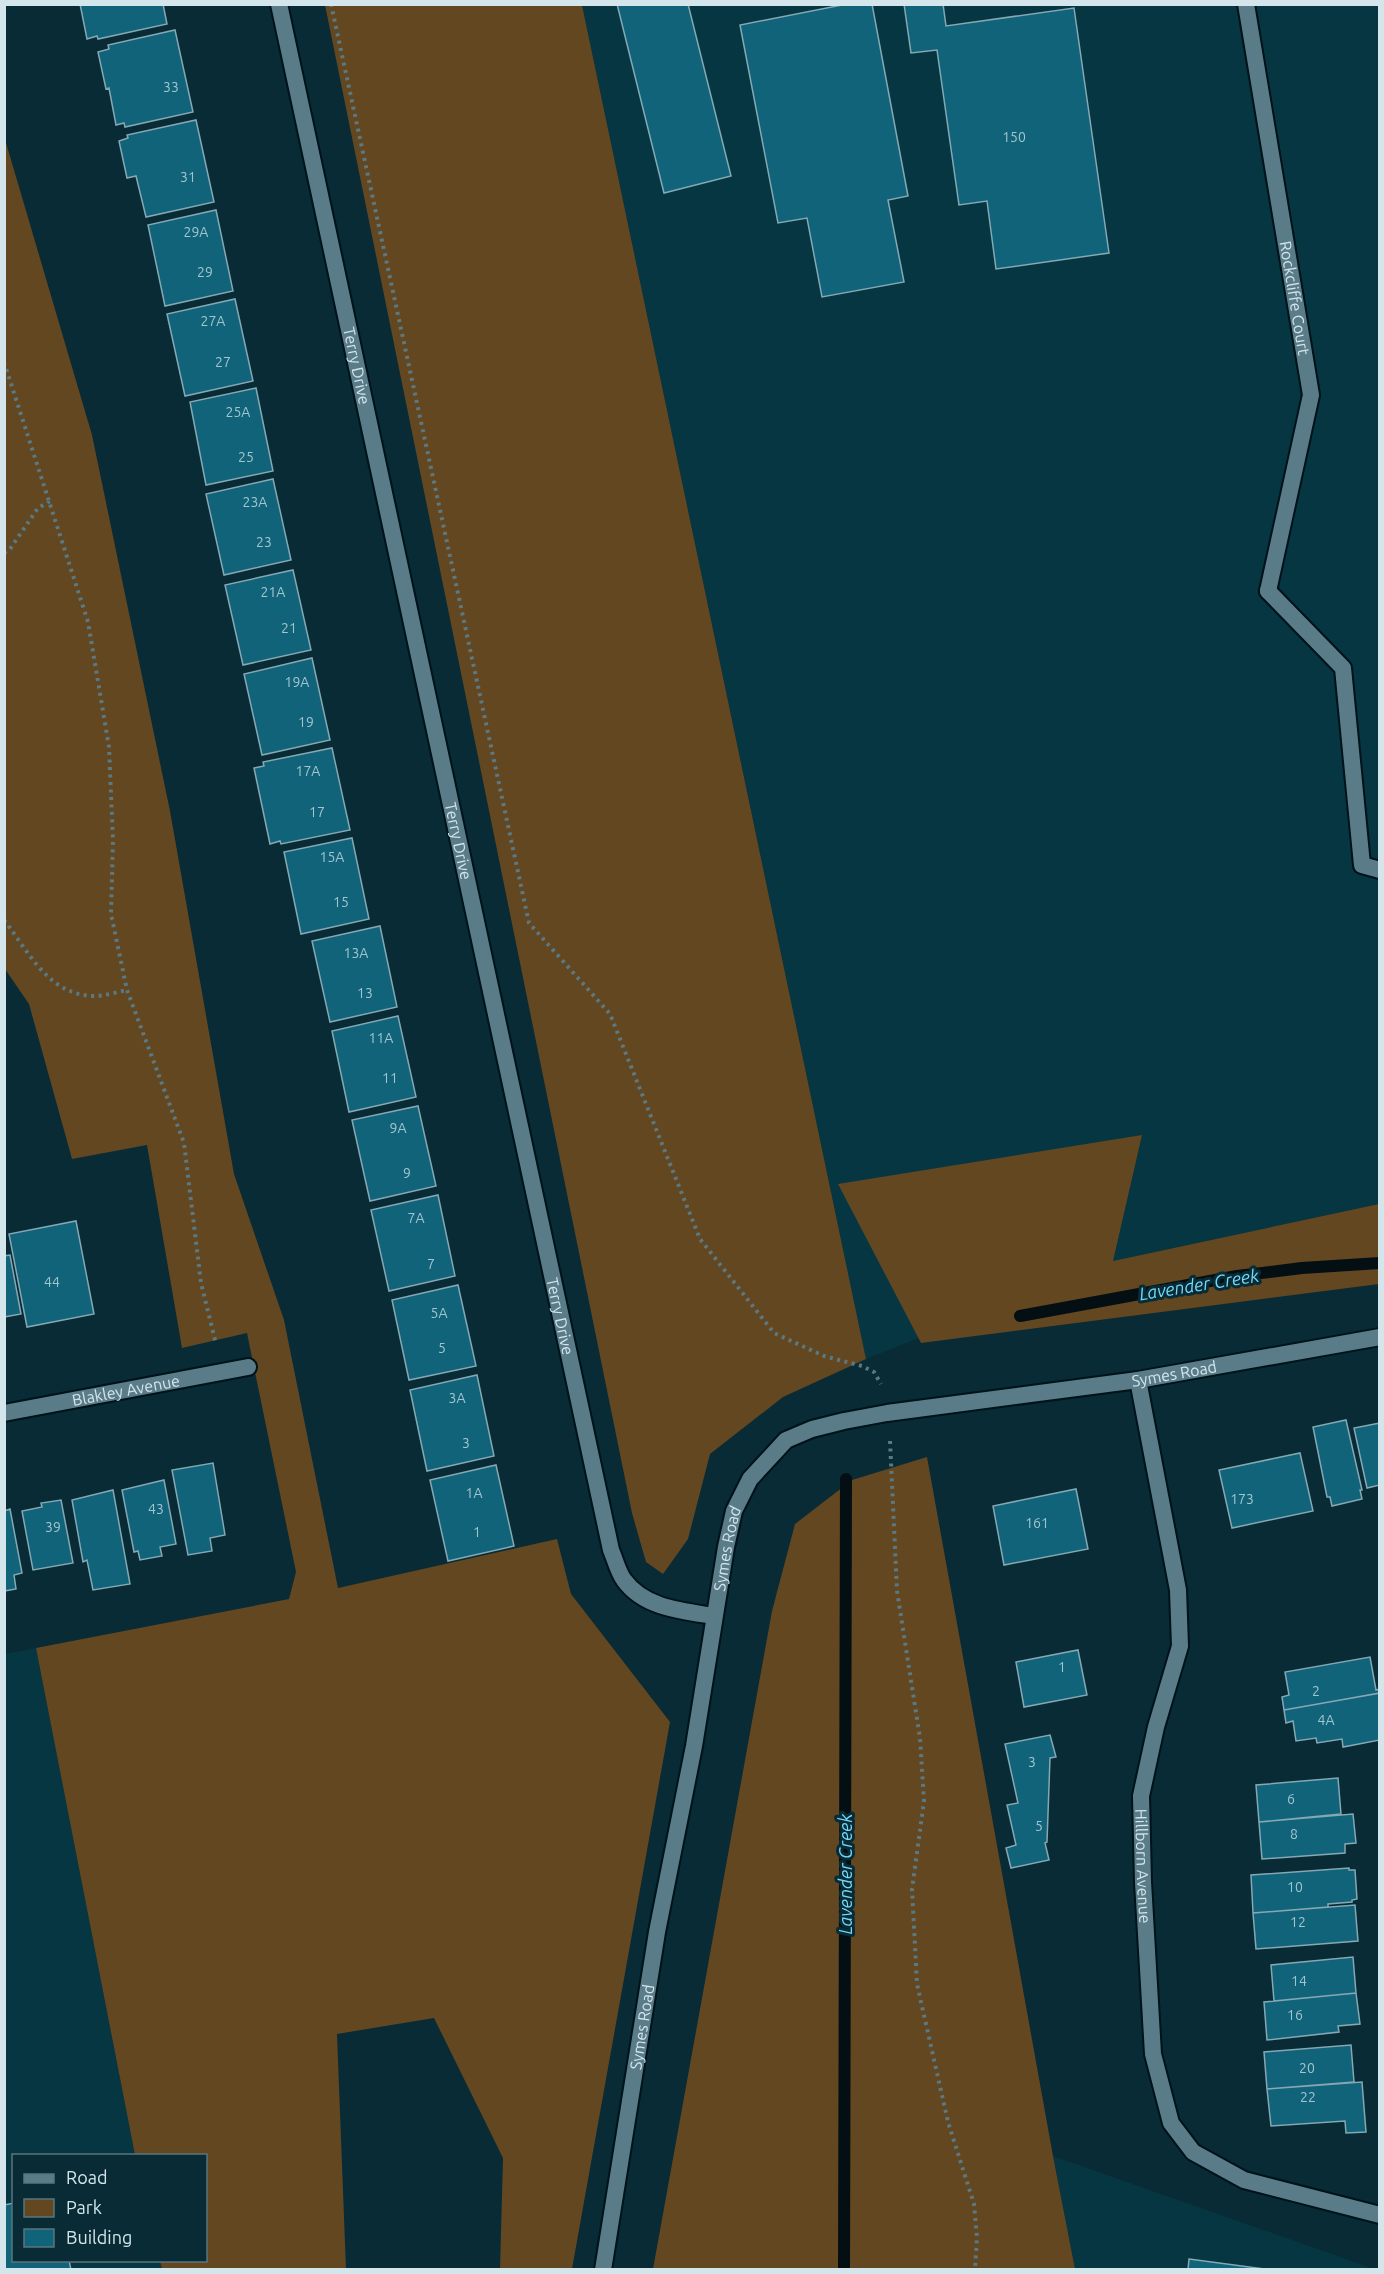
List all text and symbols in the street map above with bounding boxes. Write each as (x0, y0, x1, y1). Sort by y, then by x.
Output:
house number: 33 (163, 79, 179, 95)
house number: 150 (1002, 129, 1026, 145)
house number: 31 (180, 169, 196, 185)
house number: 29A (184, 224, 208, 240)
street label: Rockcliffe Court (1277, 240, 1313, 357)
house number: 29 (197, 264, 213, 280)
house number: 27A (201, 313, 225, 329)
street label: Terry Drive (340, 325, 374, 406)
house number: 27 (215, 354, 231, 370)
house number: 25A (226, 404, 250, 420)
house number: 25 (238, 449, 254, 465)
house number: 23A (243, 494, 267, 510)
house number: 23 (256, 534, 272, 550)
house number: 21A (261, 584, 285, 600)
house number: 21 (281, 620, 297, 636)
house number: 19A (285, 674, 309, 690)
house number: 19 (298, 714, 314, 730)
house number: 17A (296, 763, 320, 779)
street label: Terry Drive (442, 801, 476, 881)
house number: 17 (309, 804, 325, 820)
house number: 15A (320, 849, 344, 865)
house number: 15 (333, 894, 349, 910)
house number: 13A (344, 945, 368, 961)
house number: 13 (357, 985, 373, 1001)
house number: 11A (369, 1030, 393, 1046)
house number: 11 (382, 1070, 398, 1086)
house number: 9A (390, 1120, 407, 1136)
house number: 9 (403, 1165, 411, 1181)
house number: 7A (408, 1210, 425, 1226)
house number: 7 (427, 1256, 435, 1272)
water label: Lavender Creek (1138, 1265, 1261, 1303)
house number: 44 (44, 1274, 60, 1290)
street label: Terry Drive (543, 1276, 577, 1357)
house number: 5A (431, 1305, 448, 1321)
house number: 5 (438, 1340, 446, 1356)
street label: Symes Road (1130, 1357, 1218, 1390)
street label: Blakley Avenue (71, 1371, 181, 1409)
house number: 3A (449, 1390, 466, 1406)
house number: 3 (462, 1435, 470, 1451)
house number: 1A (466, 1485, 483, 1501)
house number: 173 (1230, 1491, 1254, 1507)
house number: 43 (148, 1501, 164, 1517)
street label: Symes Road (710, 1503, 744, 1592)
house number: 161 (1025, 1515, 1049, 1531)
house number: 39 (45, 1519, 61, 1535)
house number: 1 (473, 1524, 481, 1540)
house number: 1 (1058, 1659, 1066, 1675)
house number: 2 (1312, 1683, 1320, 1699)
house number: 4A (1318, 1712, 1335, 1728)
house number: 3 (1028, 1754, 1036, 1770)
house number: 6 (1287, 1791, 1295, 1807)
street label: Hillborn Avenue (1132, 1808, 1154, 1924)
water label: Lavender Creek (835, 1813, 855, 1935)
house number: 5 (1035, 1818, 1043, 1834)
house number: 8 (1290, 1826, 1298, 1842)
house number: 10 (1287, 1879, 1303, 1895)
house number: 12 (1290, 1914, 1306, 1930)
house number: 14 (1291, 1973, 1307, 1989)
street label: Symes Road (626, 1983, 657, 2071)
house number: 16 (1287, 2007, 1303, 2023)
house number: 20 (1299, 2060, 1315, 2076)
house number: 22 (1300, 2089, 1316, 2105)
legend (12, 2154, 207, 2262)
text: Road (66, 2167, 108, 2187)
text: Park (66, 2197, 102, 2217)
text: Building (66, 2227, 132, 2247)

